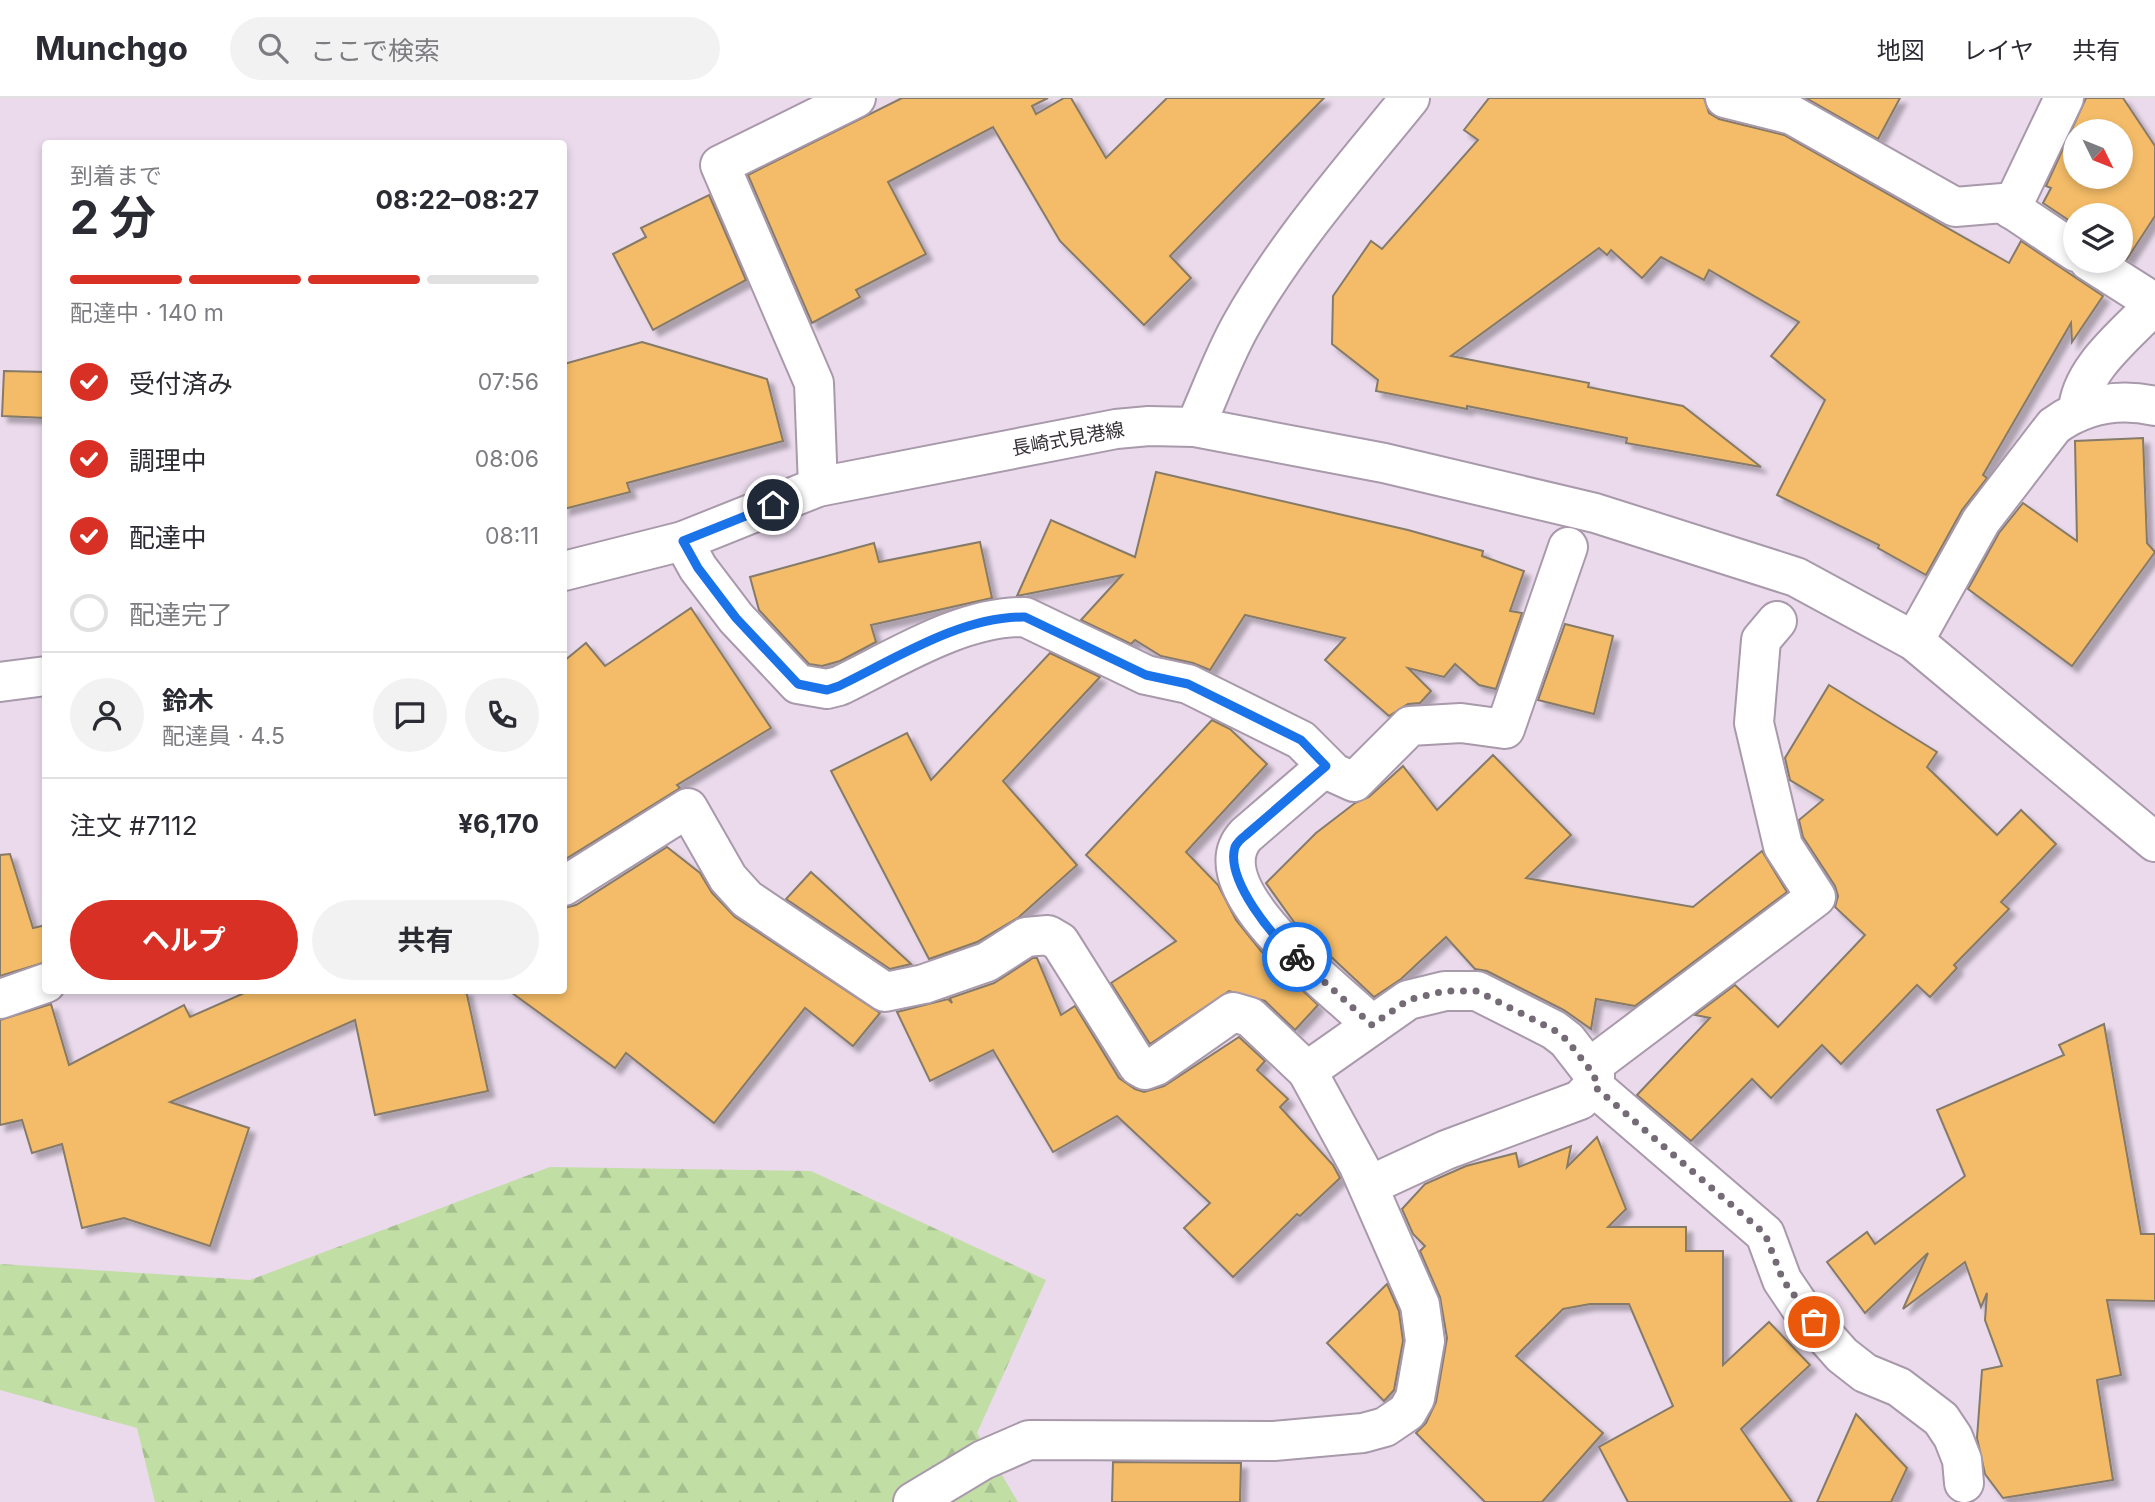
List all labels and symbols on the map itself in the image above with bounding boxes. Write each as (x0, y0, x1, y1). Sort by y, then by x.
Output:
north arrow (2063, 119, 2133, 189)
street label: 長崎式見港線 (1010, 418, 1126, 460)
pin (743, 475, 803, 535)
courier (1262, 922, 1332, 992)
pin (1784, 1292, 1844, 1352)

